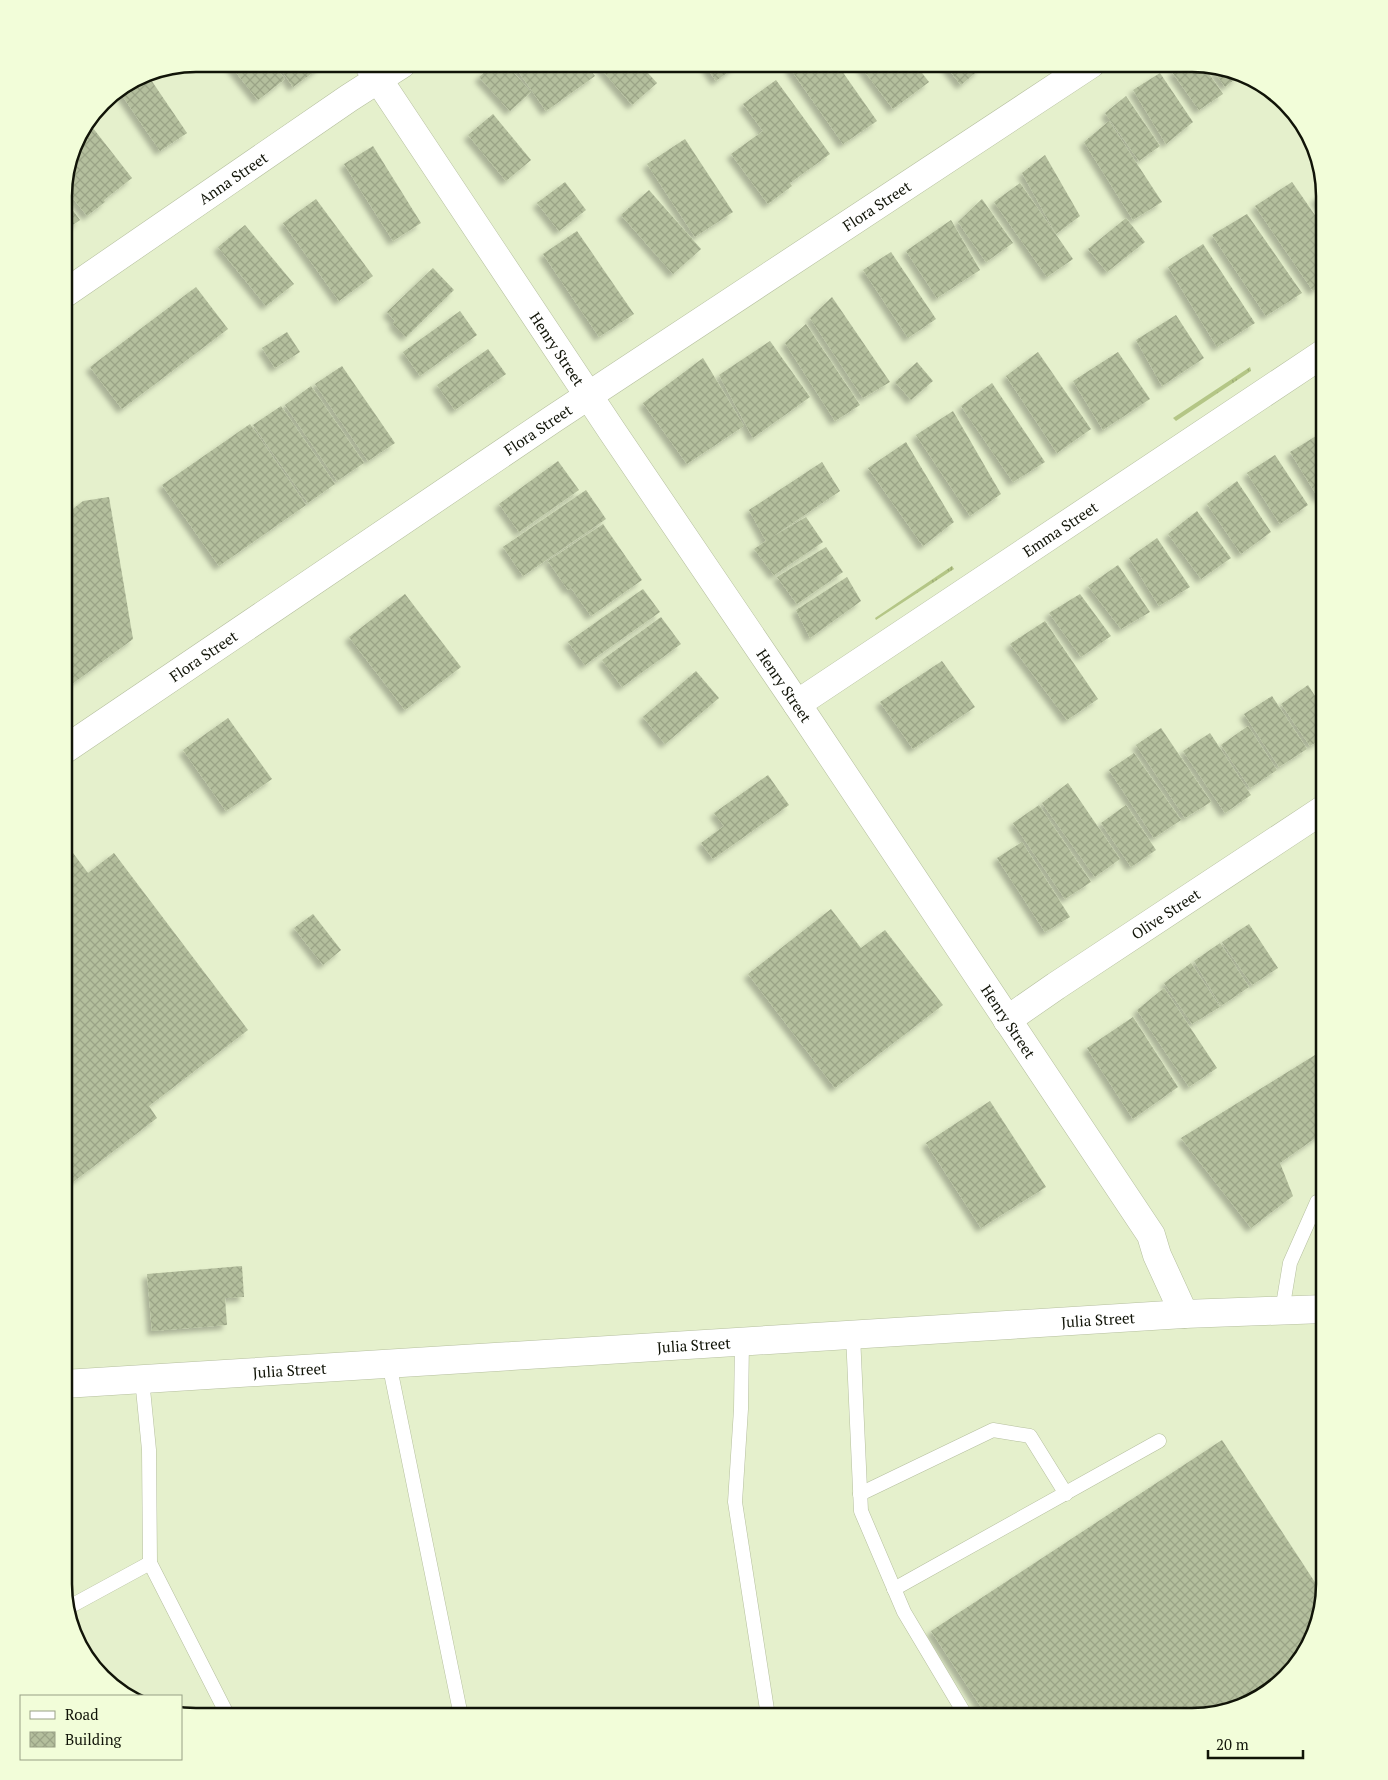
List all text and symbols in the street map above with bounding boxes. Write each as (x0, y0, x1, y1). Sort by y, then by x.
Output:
street label: Anna Street (195, 147, 272, 209)
street label: Flora Street (838, 176, 915, 235)
street label: Henry Street (526, 308, 589, 390)
street label: Flora Street (500, 399, 576, 460)
street label: Emma Street (1019, 496, 1102, 561)
street label: Flora Street (165, 625, 241, 686)
street label: Henry Street (752, 645, 817, 726)
street label: Olive Street (1127, 883, 1204, 944)
street label: Henry Street (977, 981, 1041, 1063)
street label: Julia Street (1060, 1307, 1136, 1332)
street label: Julia Street (656, 1332, 732, 1357)
street label: Julia Street (252, 1358, 328, 1382)
legend (20, 1695, 182, 1760)
text: Road (65, 1704, 98, 1724)
scale bar (1208, 1728, 1303, 1760)
text: Building (65, 1729, 123, 1749)
text: 20 m (1216, 1734, 1249, 1754)

